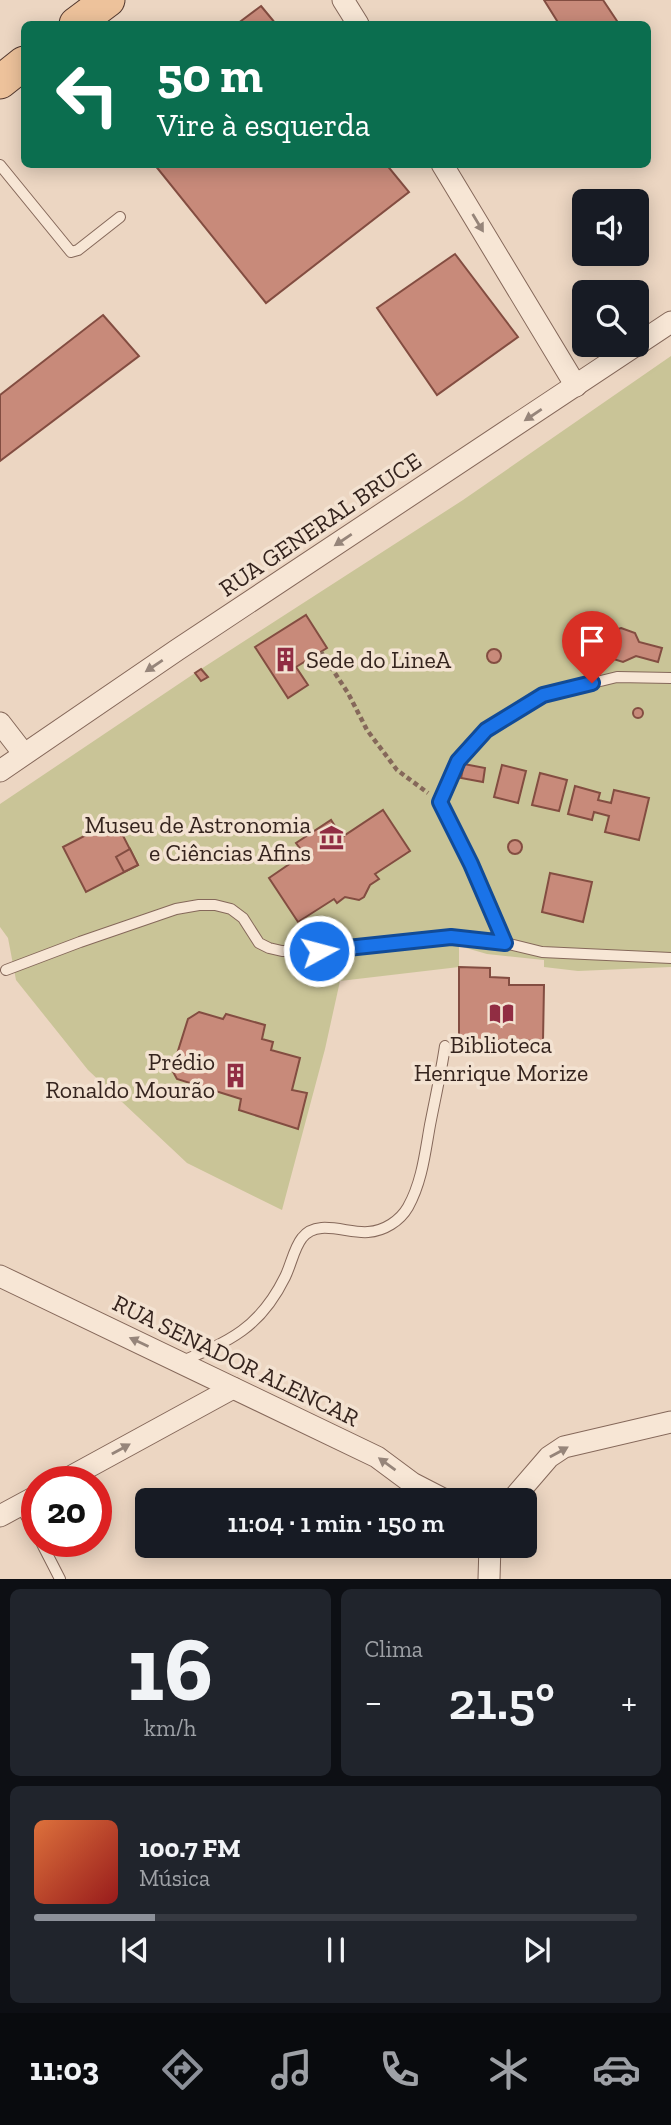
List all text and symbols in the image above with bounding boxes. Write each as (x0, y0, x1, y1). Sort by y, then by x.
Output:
text: 50 m (157, 46, 263, 105)
icon: left (42, 49, 133, 140)
text: Vire à esquerda (157, 106, 370, 144)
map controls (572, 189, 649, 357)
button: sound (572, 189, 649, 266)
one-way arrow (471, 213, 484, 232)
button: search (572, 280, 649, 357)
one-way arrow (523, 408, 542, 421)
street label: RUA GENERAL BRUCE (214, 446, 426, 602)
one-way arrow (333, 534, 353, 547)
pin (562, 611, 622, 683)
icon: arrive (573, 622, 611, 660)
building icon: Sede do LineA (272, 645, 300, 673)
place label: Sede do LineA (306, 645, 452, 674)
one-way arrow (144, 659, 163, 672)
place label: Museu de Astronomia e Ciências Afins (85, 810, 311, 867)
museum icon: Museu de Astronomia e Ciências Afins (317, 824, 345, 852)
position arrow (282, 914, 356, 988)
library icon: Biblioteca Henrique Morize (487, 999, 515, 1027)
place label: Biblioteca Henrique Morize (414, 1030, 588, 1087)
place label: Prédio Ronaldo Mourão (45, 1047, 215, 1104)
building icon: Prédio Ronaldo Mourão (221, 1061, 249, 1089)
street label: RUA SENADOR ALENCAR (108, 1288, 364, 1432)
one-way arrow (129, 1336, 149, 1348)
one-way arrow (111, 1443, 131, 1455)
one-way arrow (550, 1446, 569, 1458)
one-way arrow (378, 1457, 396, 1471)
speed limit sign: 20 (21, 1466, 112, 1557)
text: 11:04 · 1 min · 150 m (228, 1507, 444, 1539)
text: 16 (127, 1614, 213, 1723)
text: Clima (365, 1635, 423, 1663)
text: 21.5° (449, 1670, 555, 1732)
text: − (365, 1679, 382, 1725)
text: + (621, 1679, 637, 1725)
text: km/h (144, 1714, 197, 1742)
text: 100.7 FM (139, 1832, 241, 1864)
text: Música (139, 1864, 210, 1892)
icon: previous (116, 1931, 154, 1969)
icon: pause (317, 1931, 355, 1969)
icon: next (518, 1931, 556, 1969)
icon: directions (158, 2045, 207, 2094)
icon: music (267, 2045, 316, 2094)
icon: phone (375, 2045, 424, 2094)
icon: climate (484, 2045, 533, 2094)
icon: car (592, 2045, 641, 2094)
text: 11:03 (30, 2050, 99, 2088)

